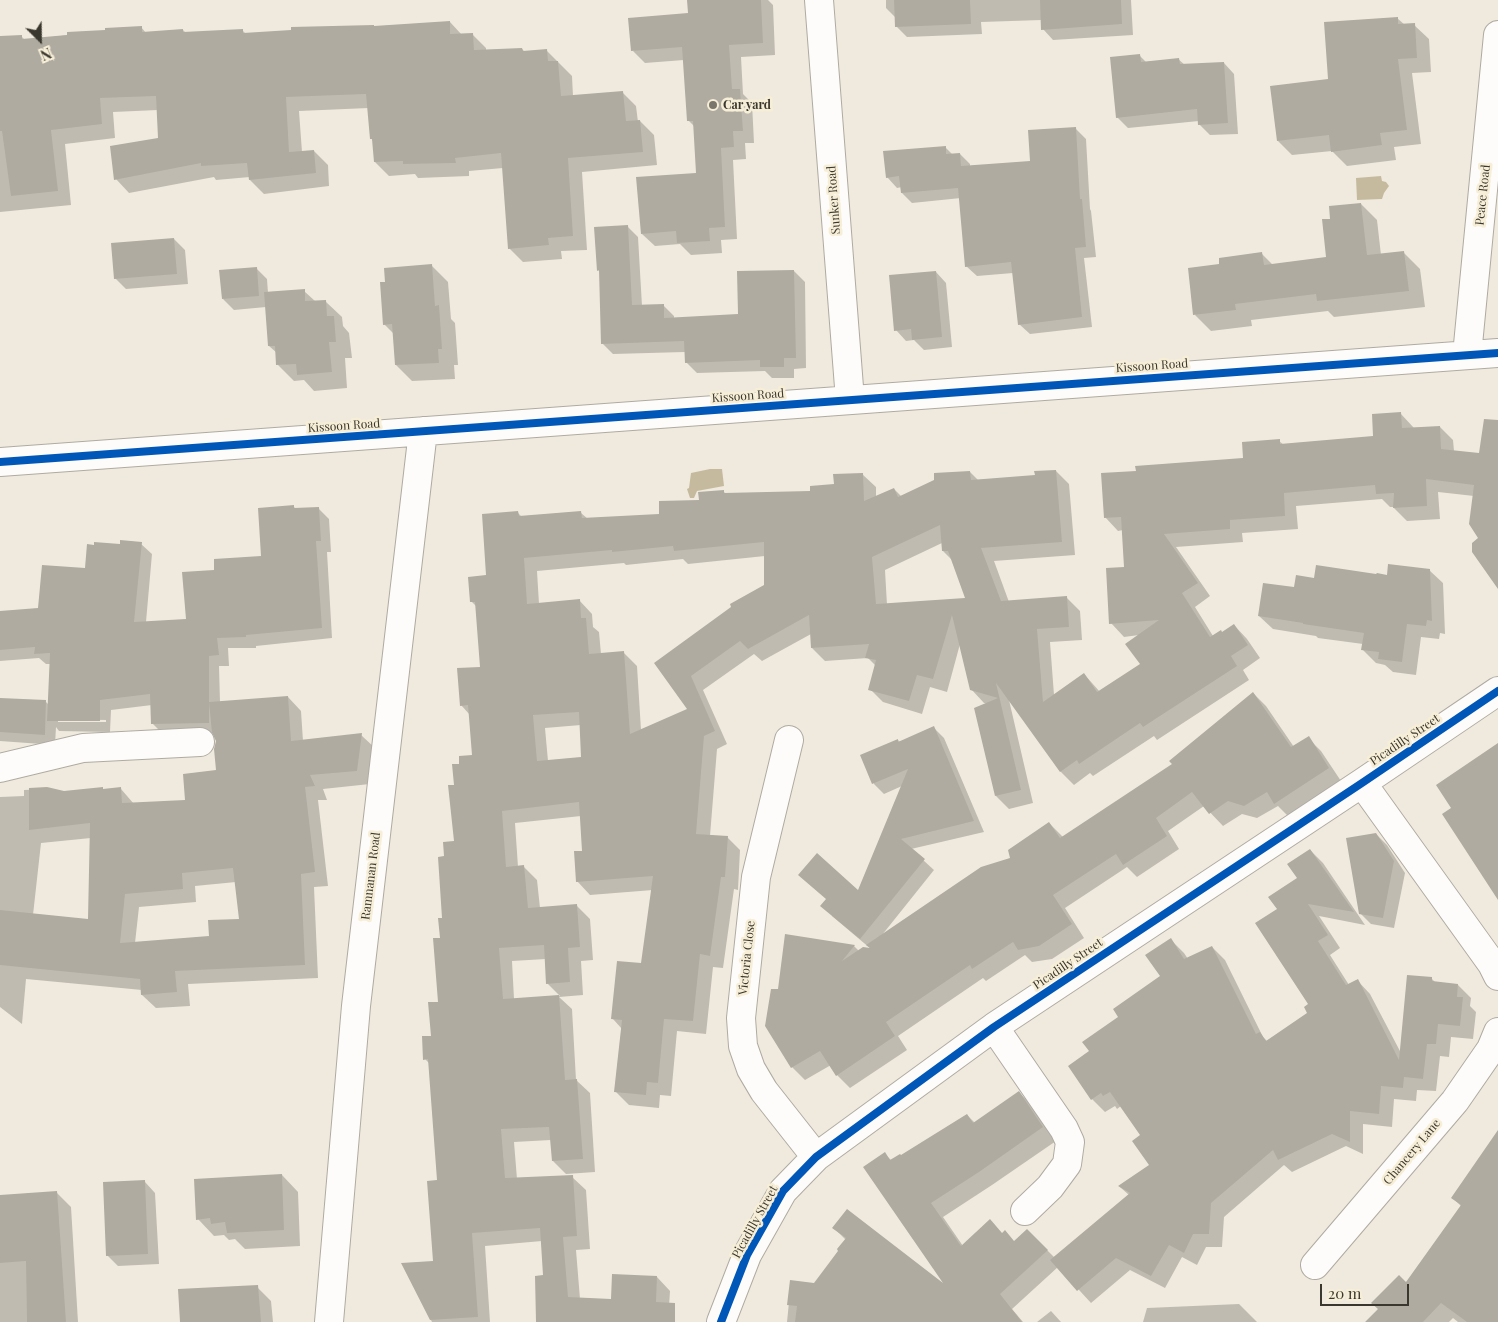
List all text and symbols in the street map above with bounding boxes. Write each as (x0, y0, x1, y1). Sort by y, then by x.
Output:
north arrow (15, 15, 65, 65)
text: N (38, 44, 54, 65)
place label: Car yard (723, 98, 771, 112)
marker: Car yard (707, 99, 719, 111)
street label: Peace Road (1473, 164, 1493, 226)
street label: Sunker Road (824, 165, 844, 235)
street label: Kissoon Road (1115, 356, 1189, 376)
street label: Kissoon Road (711, 386, 785, 406)
street label: Kissoon Road (307, 416, 381, 436)
street label: Picadilly Street (1367, 711, 1443, 769)
street label: Ramnanan Road (358, 831, 384, 921)
street label: Victoria Close (736, 920, 758, 996)
street label: Picadilly Street (1030, 935, 1106, 993)
street label: Chancery Lane (1380, 1116, 1444, 1188)
street label: Picadilly Street (729, 1183, 781, 1261)
scale bar (1323, 1274, 1412, 1306)
text: 20 m (1328, 1283, 1361, 1303)

